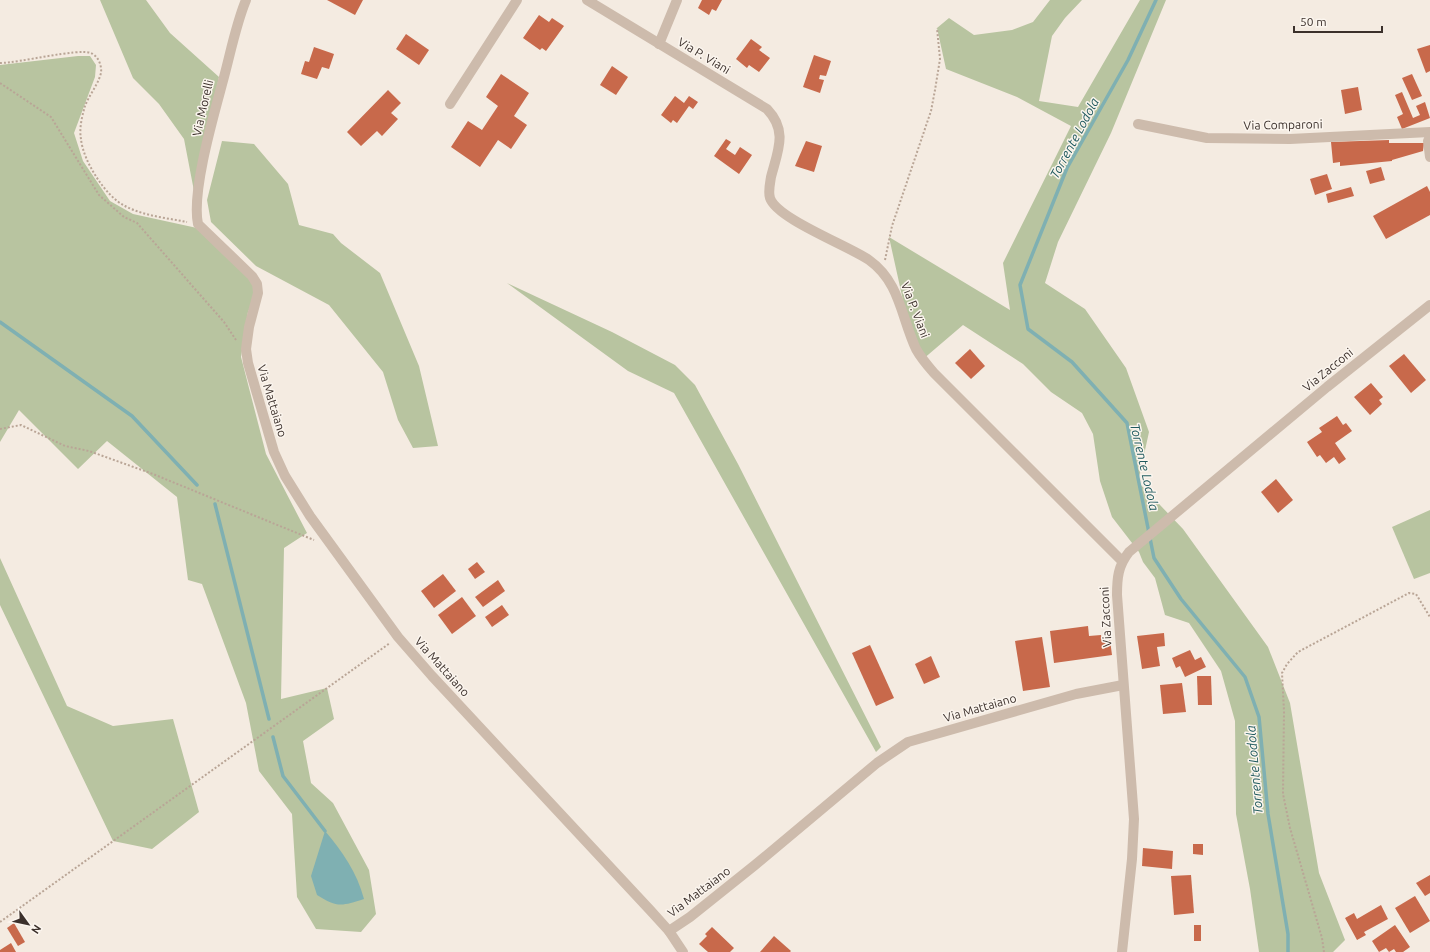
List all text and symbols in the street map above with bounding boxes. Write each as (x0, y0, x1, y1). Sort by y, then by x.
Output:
scale bar (1294, 8, 1382, 34)
text: 50 m (1300, 15, 1327, 28)
street label: Via P. Viani (676, 35, 733, 76)
street label: Via Morelli (190, 78, 215, 137)
water label: Torrente Lodola (1047, 95, 1101, 181)
street label: Via Comparoni (1243, 117, 1323, 132)
street label: Via P. Viani (899, 280, 932, 340)
street label: Via Zacconi (1300, 345, 1355, 394)
street label: Via Mattaiano (255, 363, 290, 439)
water label: Torrente Lodola (1128, 422, 1162, 512)
street label: Via Zacconi (1097, 586, 1114, 648)
street label: Via Mattaiano (412, 634, 472, 699)
street label: Via Mattaiano (942, 691, 1018, 724)
water label: Torrente Lodola (1243, 725, 1265, 815)
street label: Via Mattaiano (665, 864, 733, 919)
north arrow (8, 904, 48, 944)
text: N (29, 923, 44, 936)

